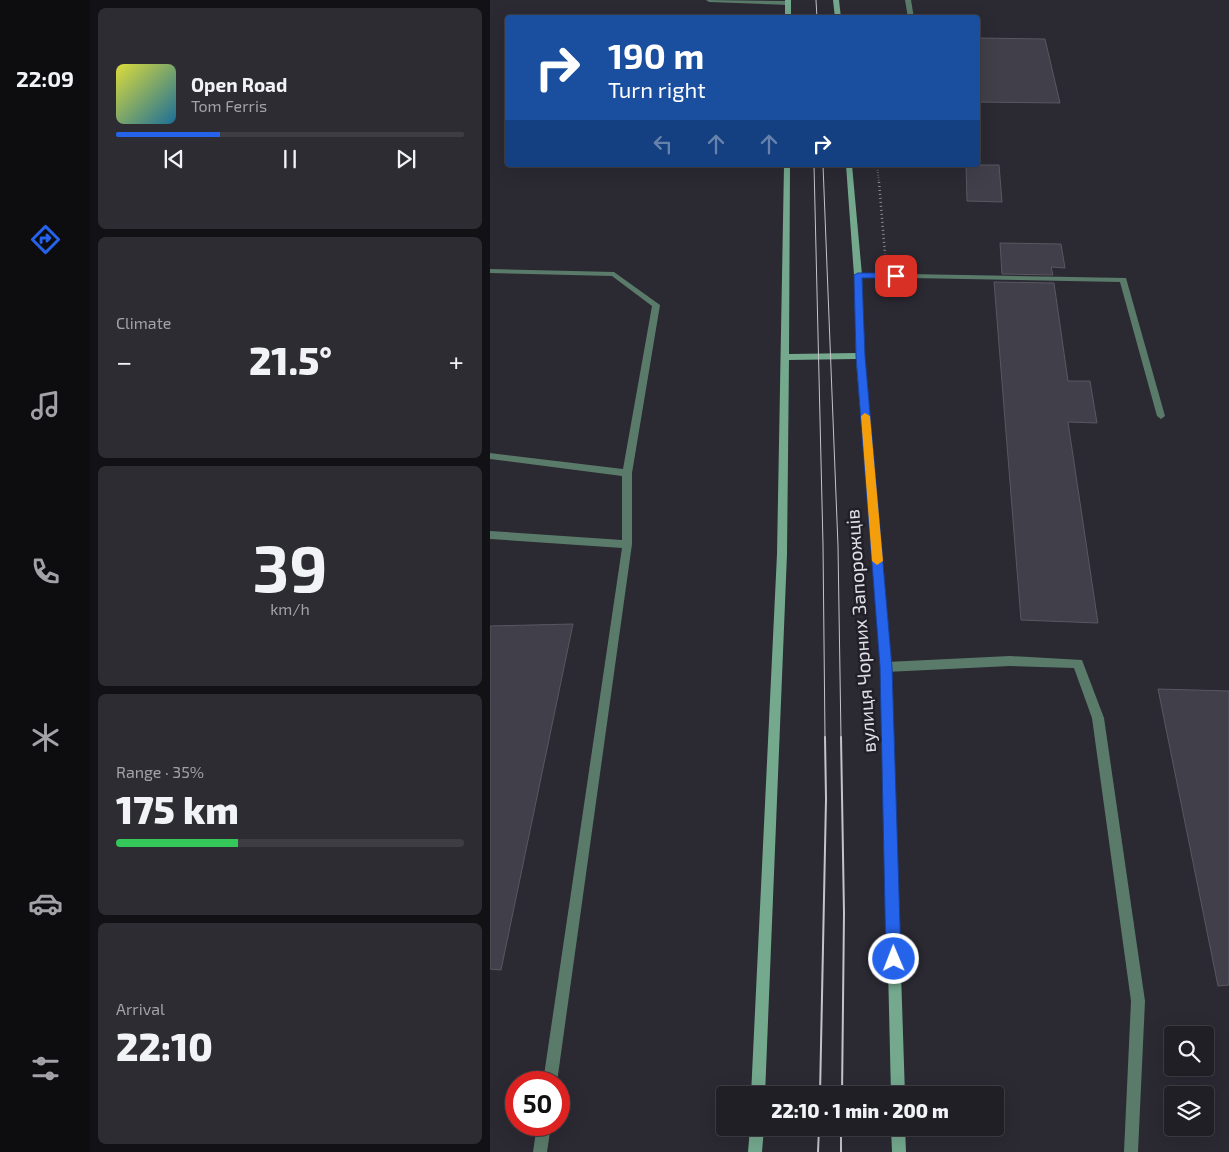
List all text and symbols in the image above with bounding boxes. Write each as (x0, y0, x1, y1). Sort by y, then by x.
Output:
text: 190 m (608, 34, 704, 76)
icon: right (525, 35, 590, 100)
text: 22:09 (16, 65, 74, 91)
text: Open Road (191, 73, 287, 96)
text: Turn right (608, 76, 706, 102)
text: Tom Ferris (191, 96, 267, 115)
icon: left (649, 130, 677, 158)
icon: ahead (702, 130, 730, 158)
icon: ahead (755, 130, 783, 158)
icon: right (808, 130, 836, 158)
icon: previous (160, 145, 188, 173)
icon: pause (276, 145, 304, 173)
icon: next (392, 145, 420, 173)
icon: directions (28, 222, 63, 257)
pin (875, 255, 917, 297)
icon: arrive (882, 262, 910, 290)
text: Climate (116, 313, 171, 332)
text: 21.5° (249, 337, 332, 383)
text: − (116, 344, 132, 378)
text: + (449, 344, 464, 378)
icon: music (28, 388, 63, 423)
street label: вулиця Чорних Запорожців (840, 508, 881, 754)
text: 39 (252, 527, 328, 605)
icon: phone (28, 554, 63, 589)
text: km/h (270, 599, 310, 618)
icon: climate (28, 720, 63, 755)
text: Range · 35% (116, 762, 204, 781)
text: 175 km (116, 786, 239, 832)
icon: car (28, 886, 63, 921)
position arrow (867, 932, 919, 984)
text: Arrival (116, 999, 165, 1018)
text: 22:10 (116, 1023, 213, 1069)
map controls (1164, 1026, 1214, 1136)
button: search (1164, 1026, 1214, 1076)
icon: filters (28, 1051, 63, 1086)
speed limit sign: 50 (505, 1071, 570, 1136)
button: layers (1164, 1086, 1214, 1136)
text: 22:10 · 1 min · 200 m (771, 1099, 949, 1122)

